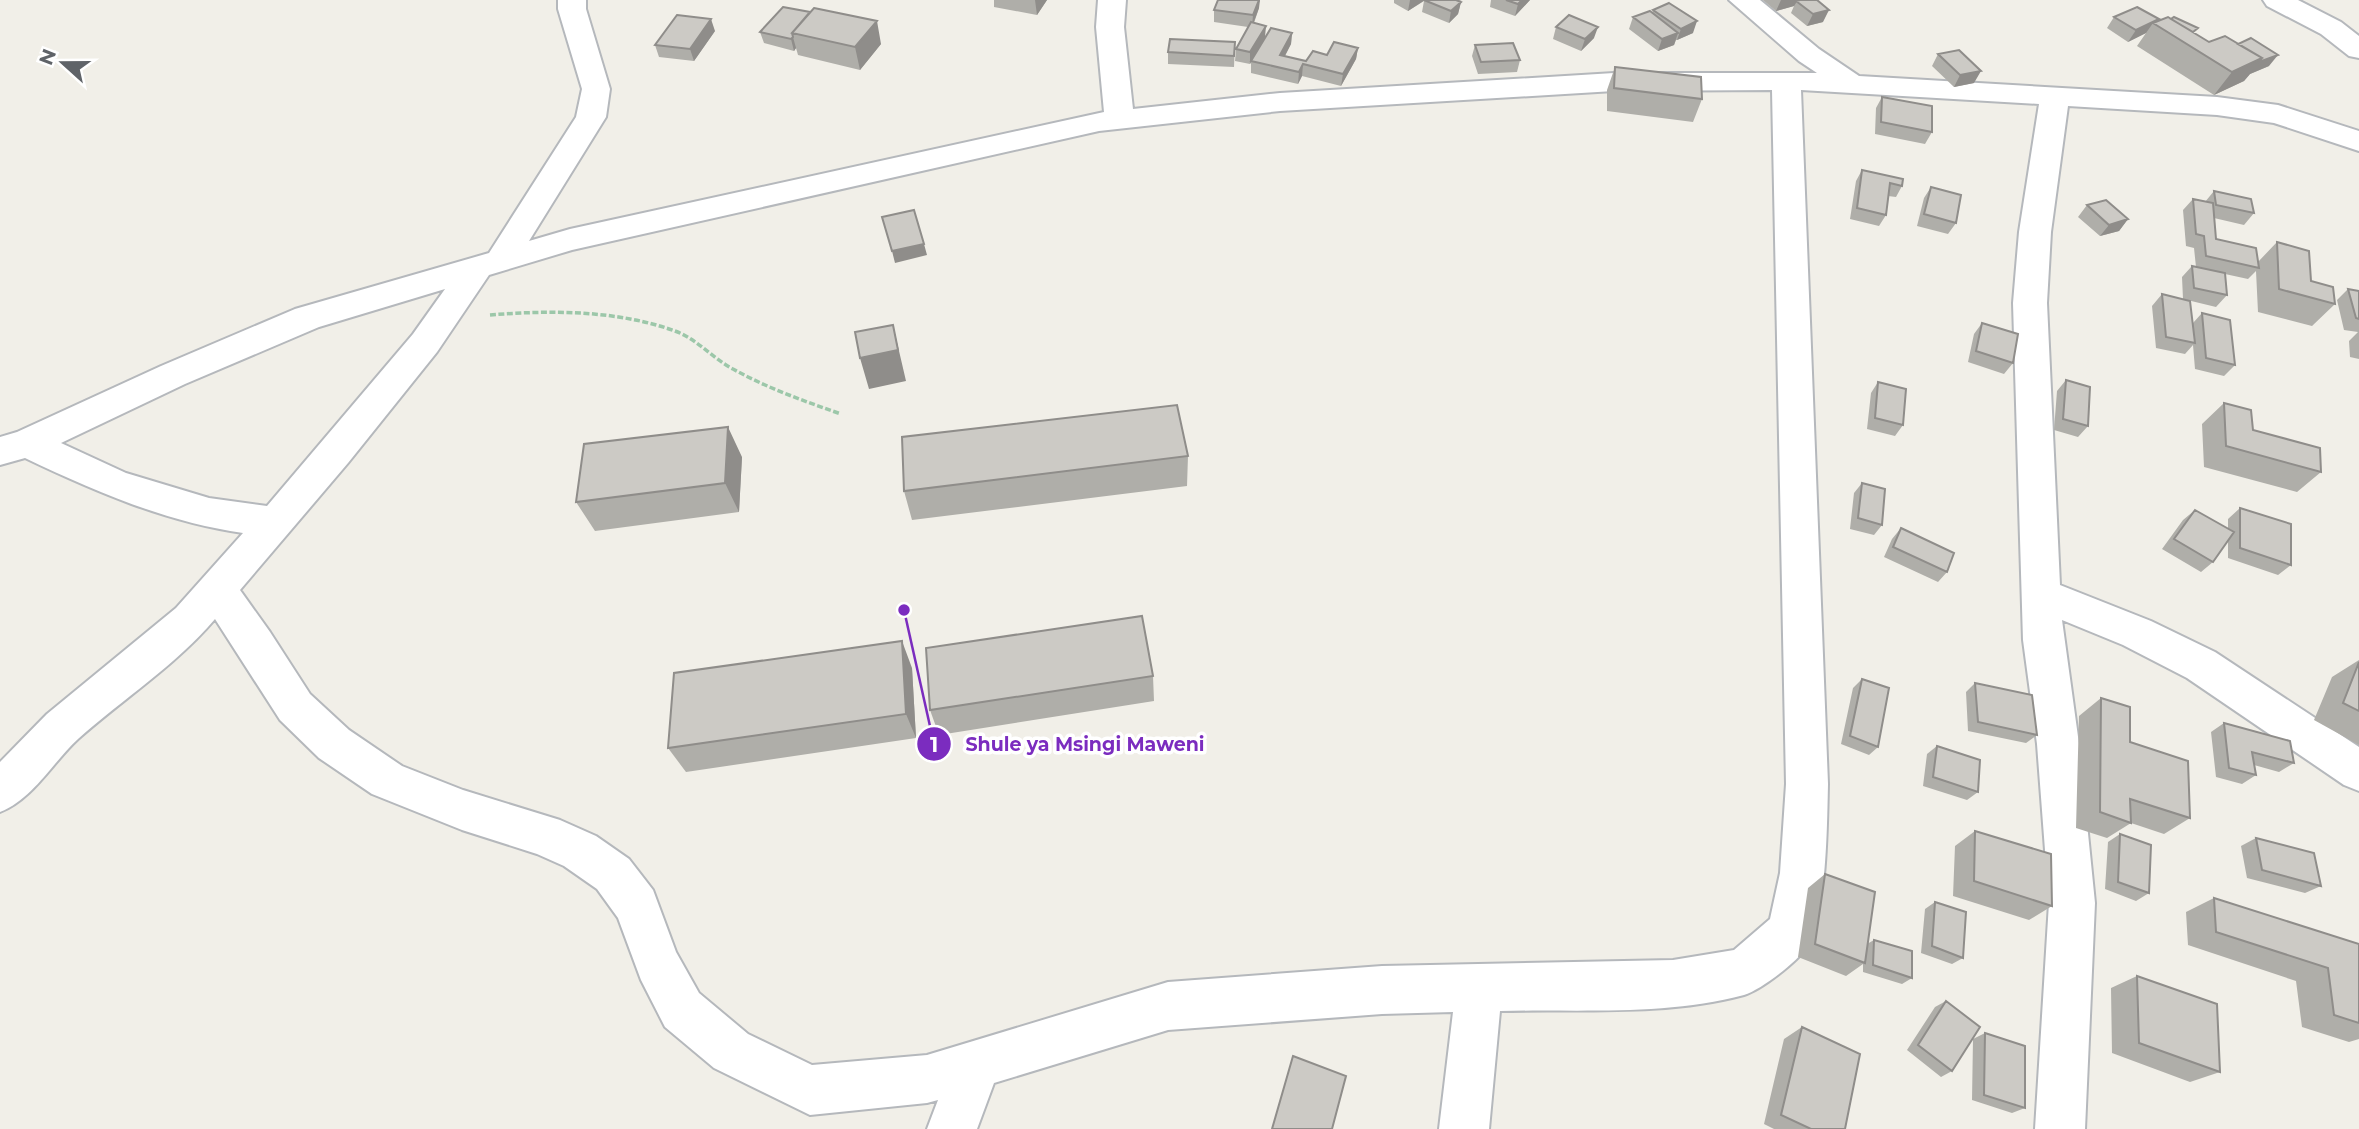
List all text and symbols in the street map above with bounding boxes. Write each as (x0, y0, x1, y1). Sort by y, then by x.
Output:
north arrow (28, 28, 98, 98)
text: N (34, 46, 61, 68)
callout: Shule ya Msingi Maweni (917, 724, 1219, 764)
text: 1 (930, 732, 938, 757)
text: Shule ya Msingi Maweni (965, 733, 1205, 756)

